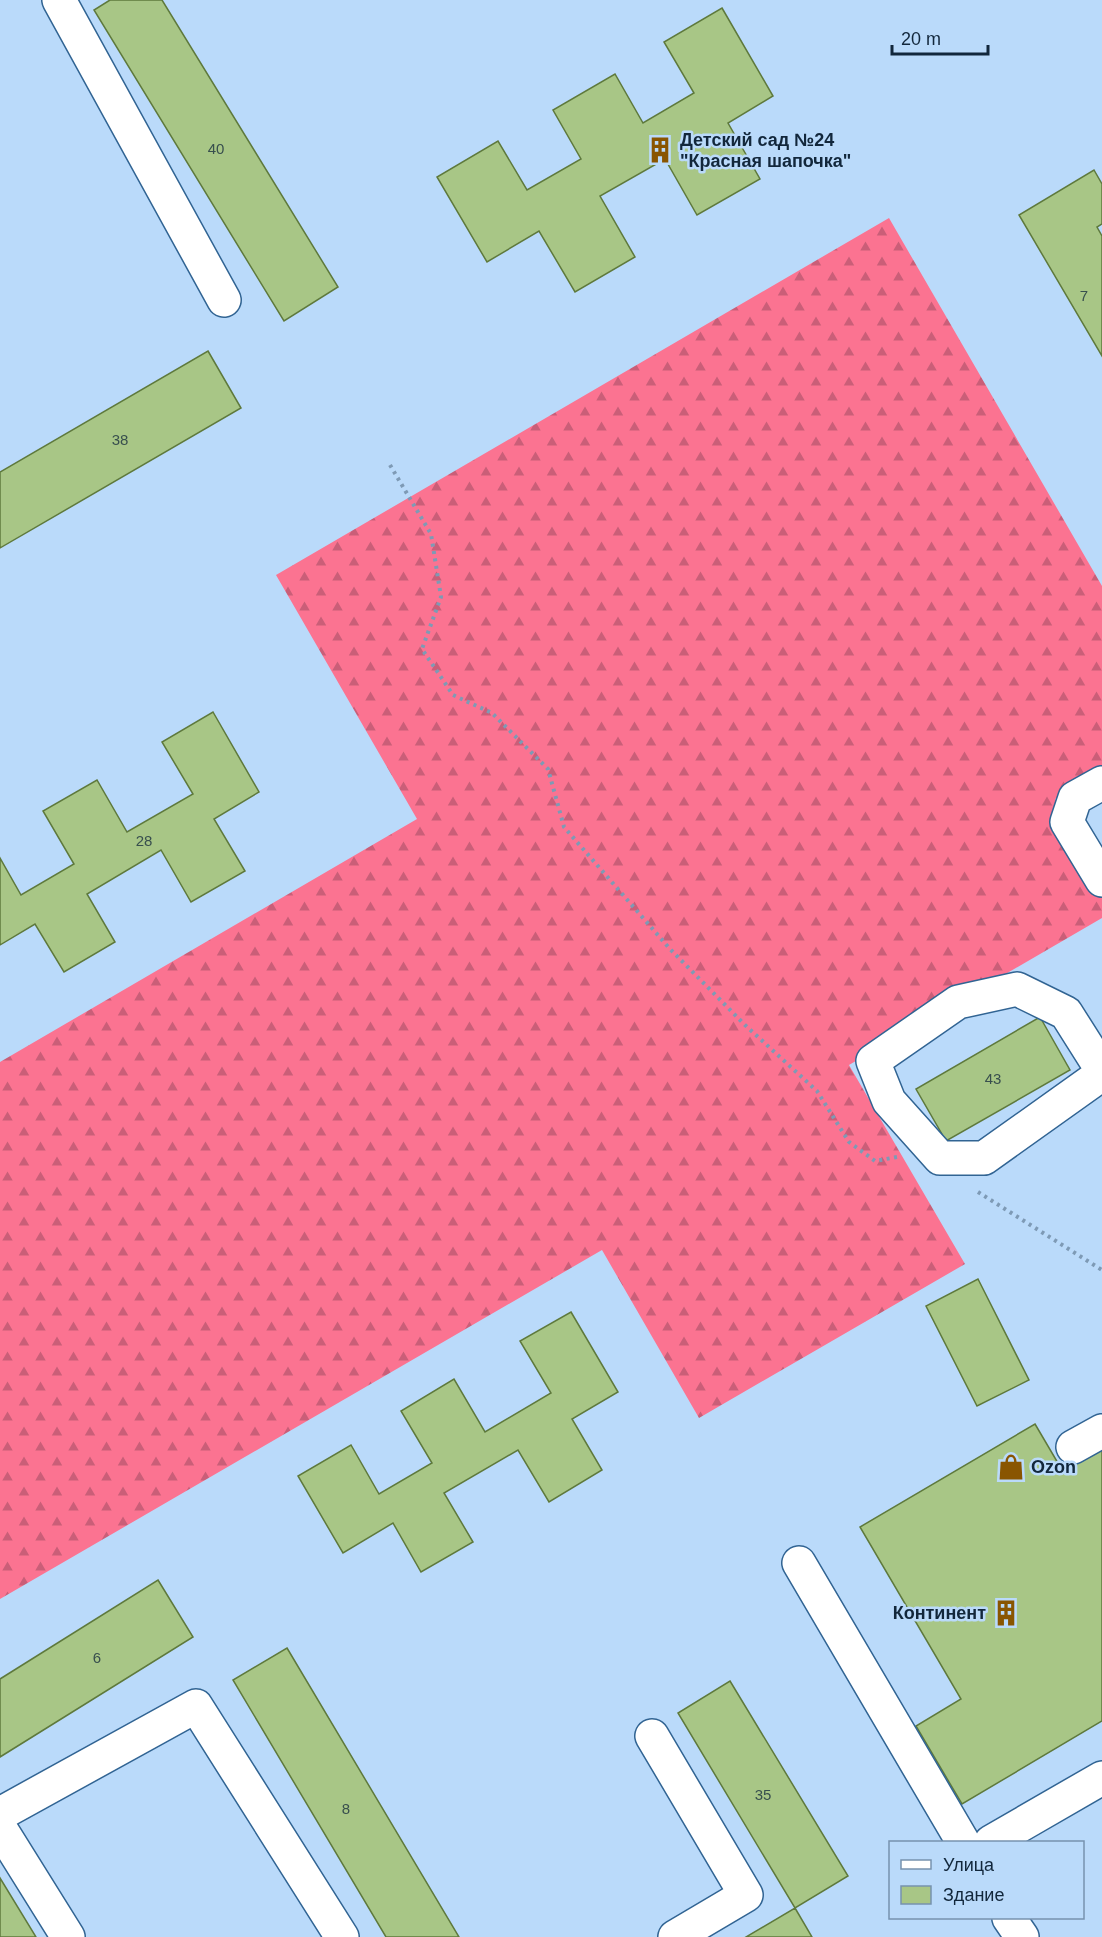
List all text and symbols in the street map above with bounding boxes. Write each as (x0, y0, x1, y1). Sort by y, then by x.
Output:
scale bar (892, 18, 988, 56)
text: 20 m (901, 29, 941, 49)
place label: Детский сад №24 "Красная шапочка" (680, 130, 851, 171)
building icon: Детский сад №24 "Красная шапочка" (645, 135, 675, 165)
house number: 40 (208, 140, 224, 157)
house number: 7 (1080, 287, 1088, 304)
house number: 38 (112, 431, 128, 448)
house number: 28 (136, 832, 152, 849)
house number: 43 (985, 1070, 1001, 1087)
shop icon: Ozon (996, 1452, 1026, 1482)
place label: Ozon (1031, 1457, 1076, 1477)
building icon: Континент (991, 1598, 1021, 1628)
place label: Континент (893, 1603, 986, 1623)
house number: 6 (93, 1649, 101, 1666)
house number: 35 (755, 1786, 771, 1803)
house number: 8 (342, 1800, 350, 1817)
legend (889, 1841, 1084, 1919)
text: Улица (943, 1855, 995, 1875)
text: Здание (943, 1885, 1004, 1905)

